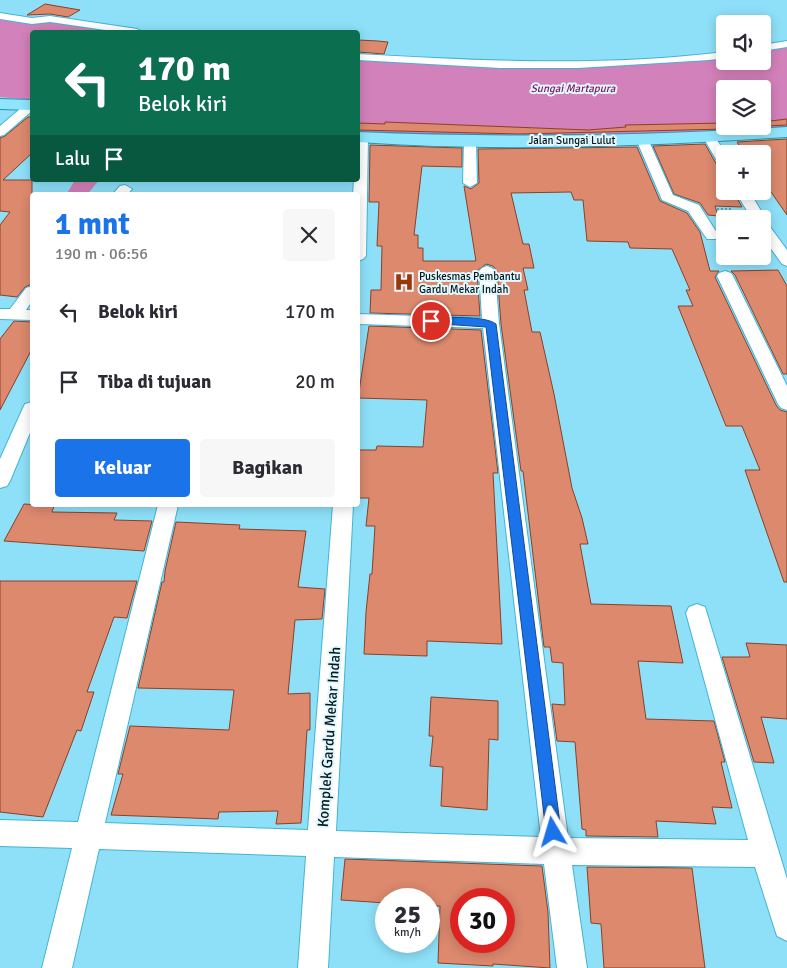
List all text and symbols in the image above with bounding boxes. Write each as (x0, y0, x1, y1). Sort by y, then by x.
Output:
map controls (716, 15, 771, 265)
button: sound (716, 15, 771, 70)
text: 170 m (138, 47, 231, 90)
icon: left (55, 50, 120, 115)
button: layers (716, 80, 771, 135)
water label: Sungai Martapura (531, 82, 616, 95)
text: Belok kiri (138, 90, 227, 117)
street label: Jalan Sungai Lulut (529, 134, 616, 147)
icon: arrive (100, 145, 128, 173)
button: + (716, 145, 771, 200)
text: Lalu (55, 147, 90, 171)
text: 1 mnt (55, 206, 130, 243)
button: close (283, 209, 335, 261)
button: − (716, 210, 771, 265)
text: 190 m · 06:56 (55, 244, 148, 264)
place label: Puskesmas Pembantu Gardu Mekar Indah (419, 270, 521, 296)
hospital icon: Puskesmas Pembantu Gardu Mekar Indah (393, 271, 415, 293)
icon: left (55, 298, 83, 326)
text: Belok kiri (98, 300, 178, 324)
text: 170 m (285, 300, 335, 324)
pin (410, 300, 452, 342)
icon: arrive (417, 307, 445, 335)
icon: arrive (55, 368, 83, 396)
text: Tiba di tujuan (98, 370, 211, 394)
text: 20 m (295, 370, 335, 394)
button: Keluar (55, 439, 190, 497)
button: Bagikan (200, 439, 335, 497)
street label: Komplek Gardu Mekar Indah (314, 646, 344, 828)
position arrow (526, 805, 578, 857)
speed limit sign: 30 (450, 888, 515, 953)
text: 25 (394, 899, 421, 930)
text: km/h (394, 925, 421, 940)

